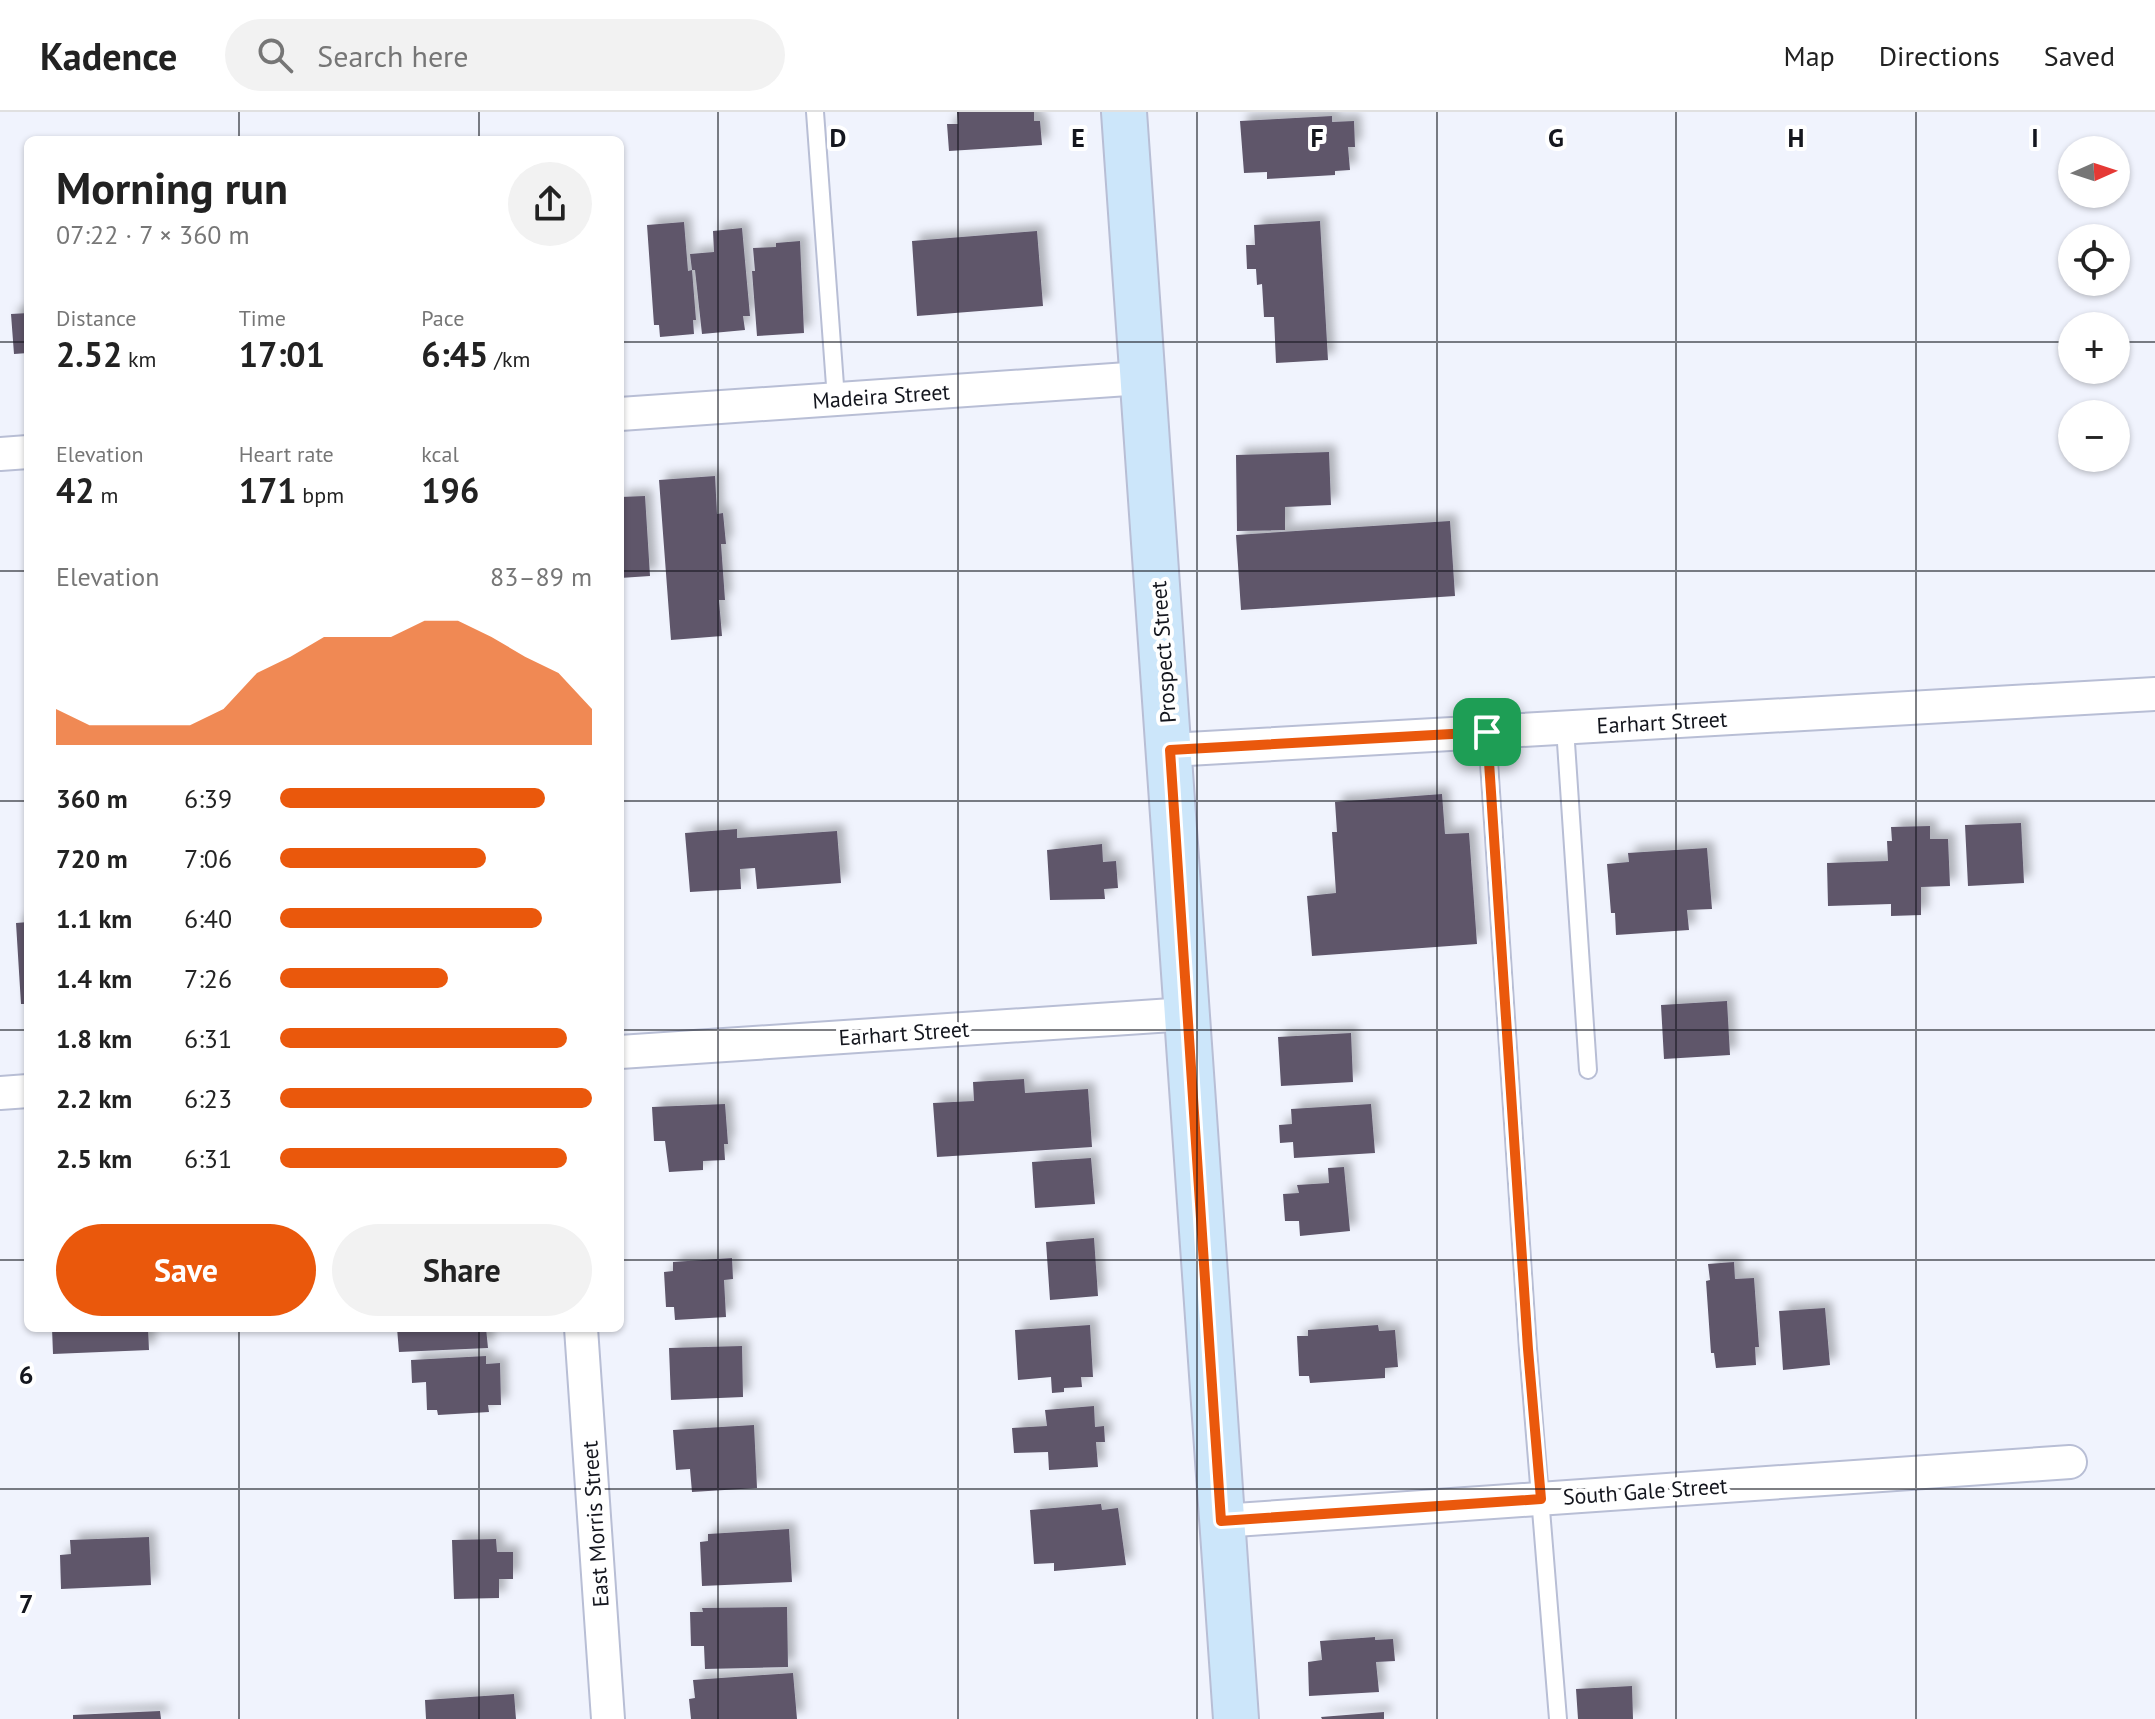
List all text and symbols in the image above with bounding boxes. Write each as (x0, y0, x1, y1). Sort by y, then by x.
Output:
search box (225, 19, 785, 91)
text: Kadence (40, 31, 177, 80)
icon: search (253, 33, 297, 77)
text: Search here (317, 36, 469, 75)
text: Map (1784, 37, 1835, 74)
text: Directions (1879, 37, 2000, 74)
text: Saved (2044, 37, 2115, 74)
text: D (830, 121, 846, 154)
text: E (1071, 121, 1085, 154)
text: F (1310, 121, 1324, 154)
text: G (1548, 121, 1564, 154)
text: H (1788, 121, 1804, 154)
text: I (2031, 121, 2039, 154)
north arrow (2058, 136, 2130, 208)
map controls (2058, 136, 2130, 472)
text: Morning run (56, 159, 288, 216)
button: share (508, 162, 592, 246)
text: 07:22 · 7 × 360 m (56, 218, 250, 251)
button: locate (2058, 224, 2130, 296)
text: Distance (56, 304, 137, 332)
text: Time (239, 304, 286, 332)
text: Pace (421, 304, 464, 332)
button: + (2058, 312, 2130, 384)
text: 2.52 (56, 332, 122, 376)
text: 17:01 (239, 332, 325, 376)
text: 6:45 (421, 332, 488, 376)
text: km (122, 345, 156, 373)
text: /km (488, 345, 530, 373)
street label: Madeira Street (811, 377, 951, 415)
button: − (2058, 400, 2130, 472)
text: Elevation (56, 440, 144, 468)
text: Heart rate (239, 440, 334, 468)
text: kcal (421, 440, 459, 468)
text: 42 (56, 468, 95, 512)
text: 171 (239, 468, 297, 512)
text: 196 (421, 468, 479, 512)
text: m (95, 481, 118, 509)
text: bpm (297, 481, 344, 509)
text: Elevation (56, 560, 160, 593)
text: 83–89 m (490, 560, 592, 593)
street label: Prospect Street (1144, 579, 1182, 724)
pin (1453, 698, 1521, 766)
street label: Earhart Street (1596, 705, 1729, 739)
icon: arrive (1465, 710, 1509, 754)
text: 360 m (56, 782, 128, 815)
text: 6:39 (184, 782, 232, 815)
text: 720 m (56, 842, 128, 875)
text: 7:06 (184, 842, 232, 875)
text: 1.1 km (56, 902, 132, 935)
text: 6:40 (184, 902, 232, 935)
text: 1.4 km (56, 962, 132, 995)
text: 7:26 (184, 962, 232, 995)
street label: Earhart Street (838, 1014, 971, 1052)
text: 1.8 km (56, 1022, 132, 1055)
text: 6:31 (184, 1022, 232, 1055)
text: 2.2 km (56, 1082, 132, 1115)
text: 6:23 (184, 1082, 232, 1115)
text: 2.5 km (56, 1142, 132, 1175)
text: 6:31 (184, 1142, 232, 1175)
button: Save (56, 1224, 316, 1316)
button: Share (332, 1224, 592, 1316)
text: 6 (19, 1358, 33, 1391)
street label: East Morris Street (575, 1439, 615, 1608)
street label: South Gale Street (1562, 1471, 1729, 1511)
text: 7 (19, 1587, 33, 1620)

